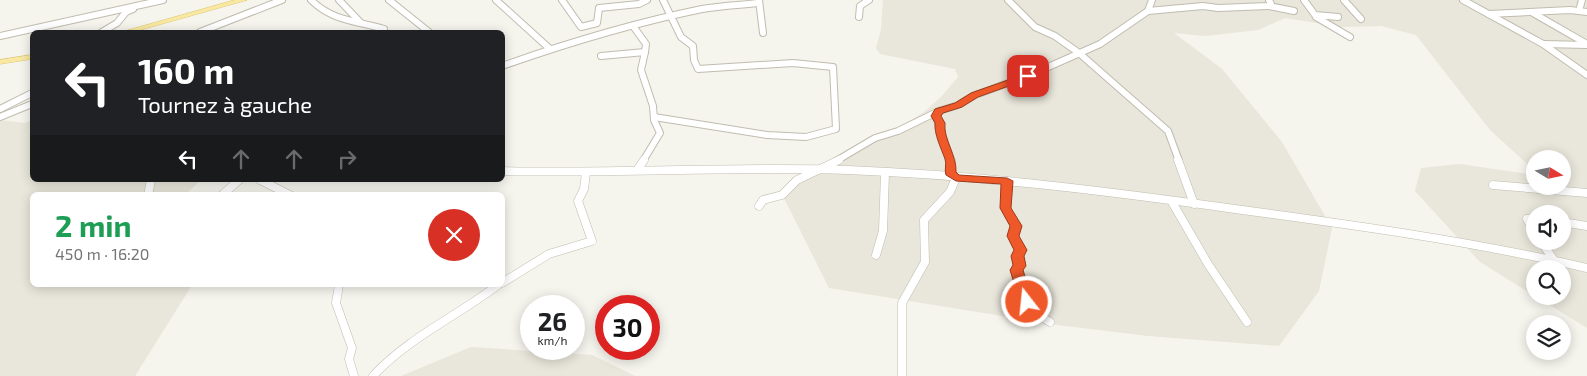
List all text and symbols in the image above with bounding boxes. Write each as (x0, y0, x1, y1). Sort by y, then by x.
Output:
text: 160 m (138, 49, 234, 91)
icon: left (55, 50, 120, 115)
pin (1007, 55, 1049, 97)
icon: arrive (1014, 62, 1042, 90)
text: Tournez à gauche (138, 91, 312, 117)
icon: left (174, 145, 202, 173)
icon: ahead (227, 145, 255, 173)
icon: ahead (280, 145, 308, 173)
icon: right (333, 145, 361, 173)
north arrow (1526, 150, 1571, 195)
map controls (1526, 150, 1571, 360)
button: sound (1526, 205, 1571, 250)
text: 2 min (55, 207, 132, 243)
button: close (428, 209, 480, 261)
text: 450 m · 16:20 (55, 244, 150, 263)
button: search (1526, 260, 1571, 305)
position arrow (1000, 275, 1052, 327)
speed limit sign: 30 (595, 295, 660, 360)
text: 26 (538, 306, 567, 336)
button: layers (1526, 315, 1571, 360)
text: km/h (538, 333, 567, 347)

